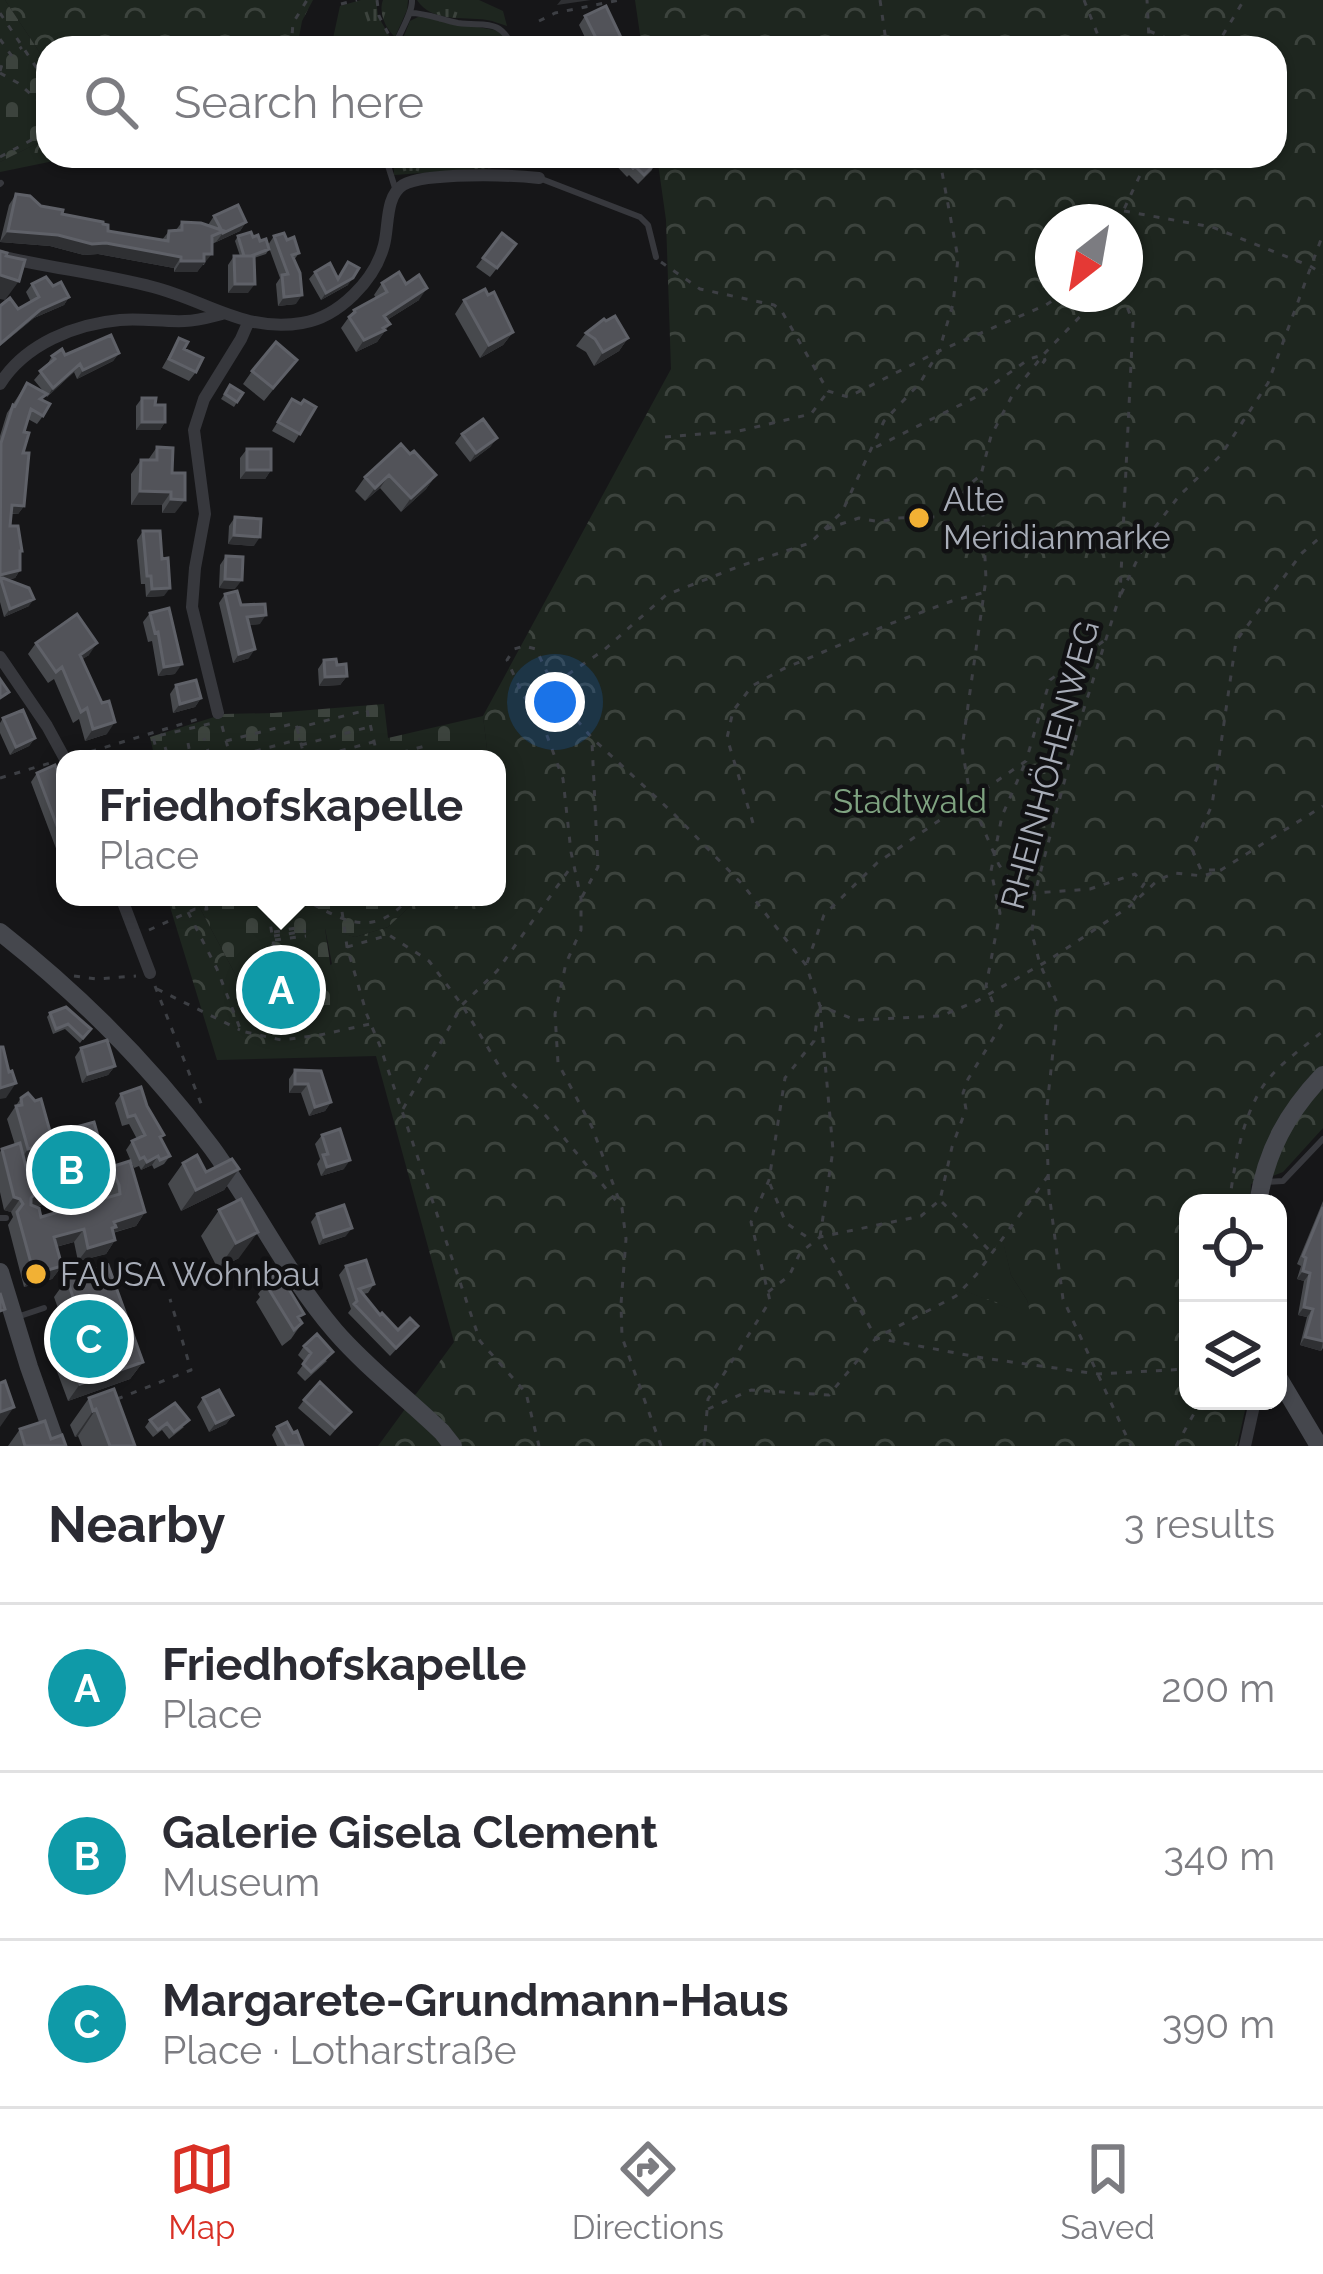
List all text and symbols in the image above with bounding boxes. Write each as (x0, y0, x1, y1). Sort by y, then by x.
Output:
search box (36, 36, 1287, 168)
icon: search (78, 69, 144, 135)
text: Search here (174, 76, 424, 129)
north arrow (1035, 204, 1143, 312)
place label: Alte Meridianmarke (943, 480, 1171, 557)
marker: Alte Meridianmarke (906, 505, 932, 531)
street label: RHEINHÖHENWEG (992, 616, 1107, 913)
your location (525, 672, 585, 732)
popup (56, 750, 506, 906)
text: Friedhofskapelle (99, 779, 463, 832)
park label: Stadtwald (833, 782, 987, 821)
text: Place (99, 832, 199, 878)
pin: A (242, 945, 320, 1035)
pin: B (32, 1125, 110, 1215)
map controls (1179, 1194, 1287, 1410)
button: locate (1179, 1194, 1287, 1302)
place label: FAUSA Wohnbau (60, 1255, 320, 1294)
marker: FAUSA Wohnbau (23, 1261, 49, 1287)
pin: C (50, 1294, 128, 1384)
button: layers (1179, 1302, 1287, 1410)
text: Nearby (48, 1494, 225, 1554)
text: 3 results (1124, 1501, 1275, 1547)
text: Friedhofskapelle (162, 1638, 526, 1691)
text: A (74, 1665, 100, 1711)
text: 200 m (1161, 1665, 1275, 1711)
text: Place (162, 1691, 262, 1737)
text: Galerie Gisela Clement (162, 1806, 658, 1859)
text: B (74, 1833, 100, 1879)
text: 340 m (1163, 1833, 1275, 1879)
text: Museum (162, 1859, 320, 1905)
text: Margarete-Grundmann-Haus (162, 1974, 789, 2027)
text: C (74, 2001, 100, 2047)
text: 390 m (1162, 2001, 1275, 2047)
text: Place · Lotharstraße (162, 2027, 517, 2073)
tab: Map (168, 2136, 235, 2247)
tab: Directions (572, 2136, 724, 2247)
tab: Saved (1060, 2136, 1155, 2247)

